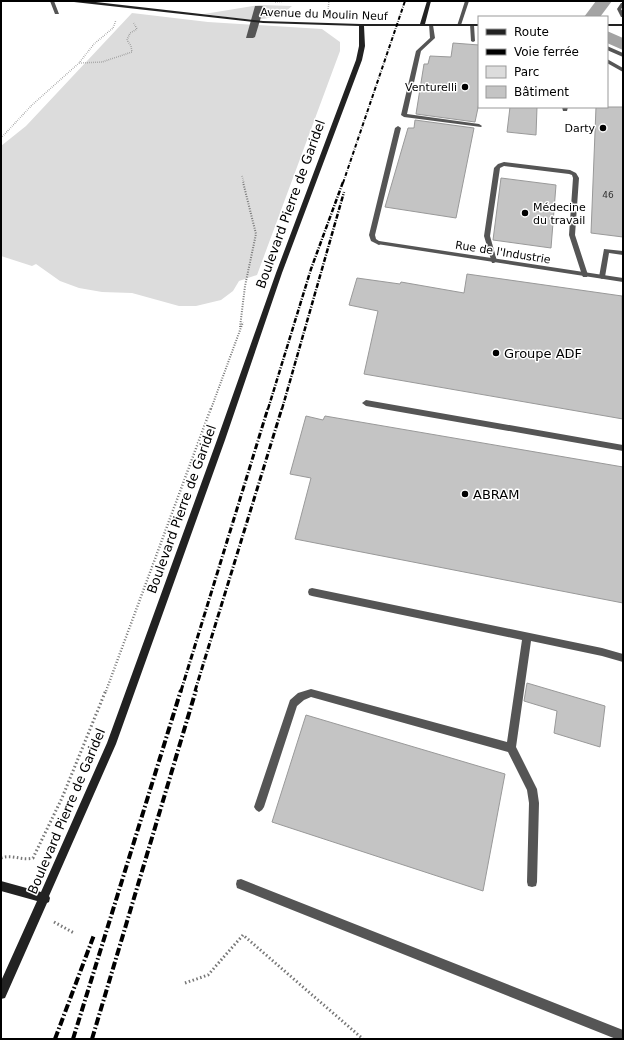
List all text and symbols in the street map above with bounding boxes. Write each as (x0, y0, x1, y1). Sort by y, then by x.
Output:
street label: Avenue du Moulin Neuf (260, 6, 389, 23)
legend (478, 16, 608, 108)
text: Route (514, 25, 549, 39)
text: Voie ferrée (514, 45, 579, 59)
text: Parc (514, 65, 539, 79)
place label: Venturelli (405, 81, 457, 94)
marker: Venturelli (460, 82, 470, 92)
text: Bâtiment (514, 85, 569, 99)
street label: Boulevard Pierre de Garidel (253, 118, 328, 291)
place label: Darty (564, 122, 595, 135)
marker: Darty (598, 123, 608, 133)
house number: 46 (602, 190, 614, 200)
place label: Médecine du travail (533, 201, 586, 227)
marker: Médecine du travail (520, 208, 530, 218)
street label: Rue de l'Industrie (454, 239, 552, 266)
place label: Groupe ADF (504, 346, 582, 361)
marker: Groupe ADF (491, 348, 501, 358)
street label: Boulevard Pierre de Garidel (144, 423, 219, 596)
place label: ABRAM (473, 487, 519, 502)
marker: ABRAM (460, 489, 470, 499)
street label: Boulevard Pierre de Garidel (25, 726, 108, 896)

